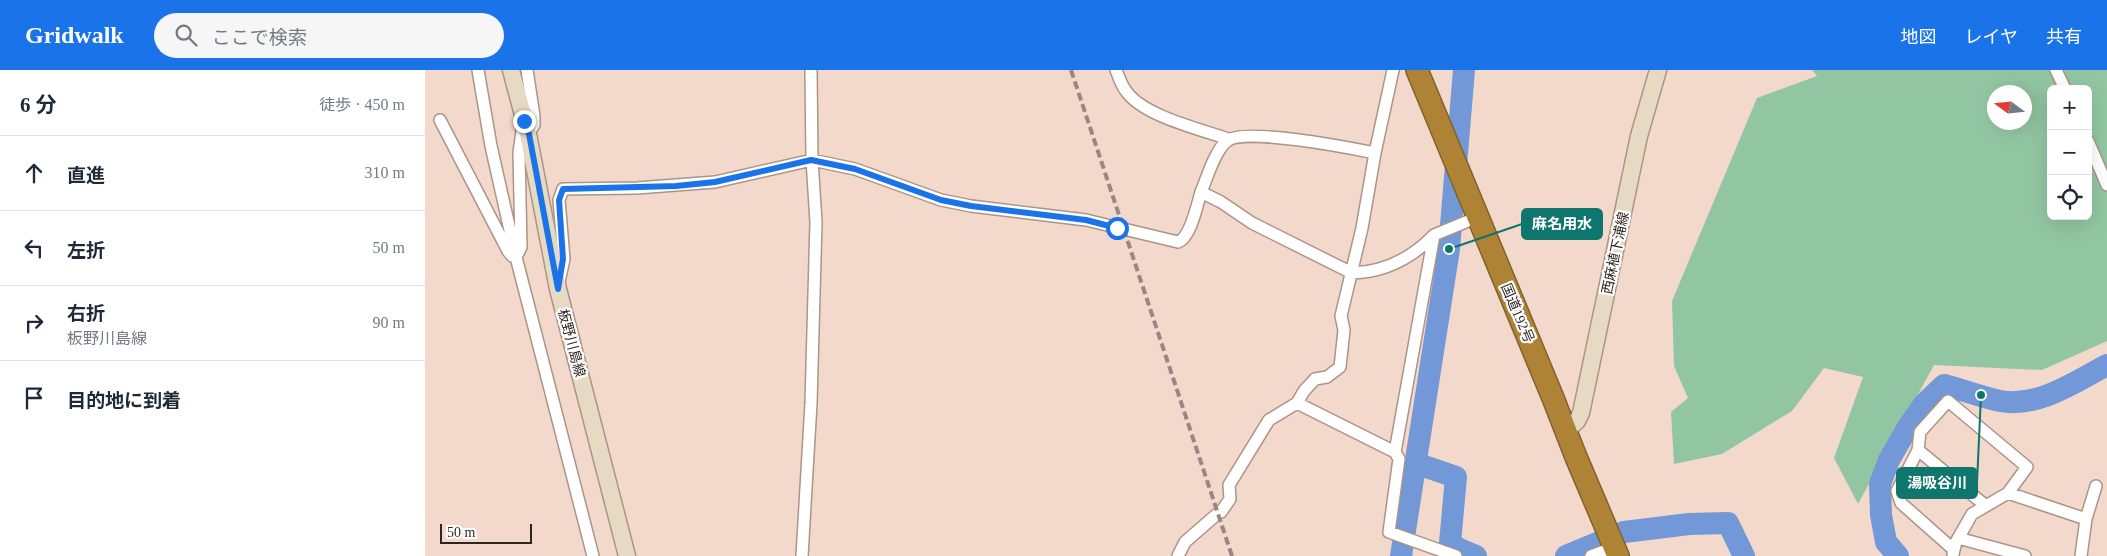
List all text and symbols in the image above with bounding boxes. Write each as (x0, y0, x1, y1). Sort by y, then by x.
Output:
search box (154, 13, 504, 58)
icon: search (172, 21, 200, 49)
text: Gridwalk (25, 22, 124, 48)
text: ここで検索 (212, 27, 307, 48)
text: 地図 (1901, 27, 1937, 47)
text: レイヤ (1965, 27, 2018, 47)
text: 共有 (2046, 27, 2082, 47)
north arrow (1987, 85, 2032, 130)
map controls (2047, 85, 2092, 220)
button: + (2047, 85, 2092, 130)
text: 6 分 (20, 93, 57, 117)
text: 徒歩 · 450 m (319, 96, 405, 113)
route end (513, 110, 536, 133)
button: − (2047, 130, 2092, 175)
icon: ahead (20, 159, 48, 187)
text: 310 m (365, 164, 405, 181)
text: 直進 (67, 165, 105, 186)
button: locate (2047, 175, 2092, 220)
callout: 麻名用水 (1522, 209, 1602, 239)
street label: 西麻植下浦線 (1598, 210, 1632, 296)
text: 麻名用水 (1532, 216, 1592, 232)
route start (1106, 217, 1129, 240)
icon: left (20, 234, 48, 262)
text: 50 m (373, 239, 405, 256)
text: 左折 (67, 240, 105, 261)
street label: 国道192号 (1498, 281, 1537, 345)
text: 右折 (67, 303, 105, 324)
street label: 板野川島線 (555, 307, 588, 379)
icon: right (20, 309, 48, 337)
text: 90 m (373, 314, 405, 331)
text: 板野川島線 (67, 330, 147, 347)
icon: arrive (20, 384, 48, 412)
text: 目的地に到着 (67, 390, 181, 411)
callout: 湯吸谷川 (1897, 468, 1977, 498)
text: 湯吸谷川 (1907, 475, 1967, 491)
scale bar (440, 521, 533, 544)
text: 50 m (447, 525, 475, 540)

